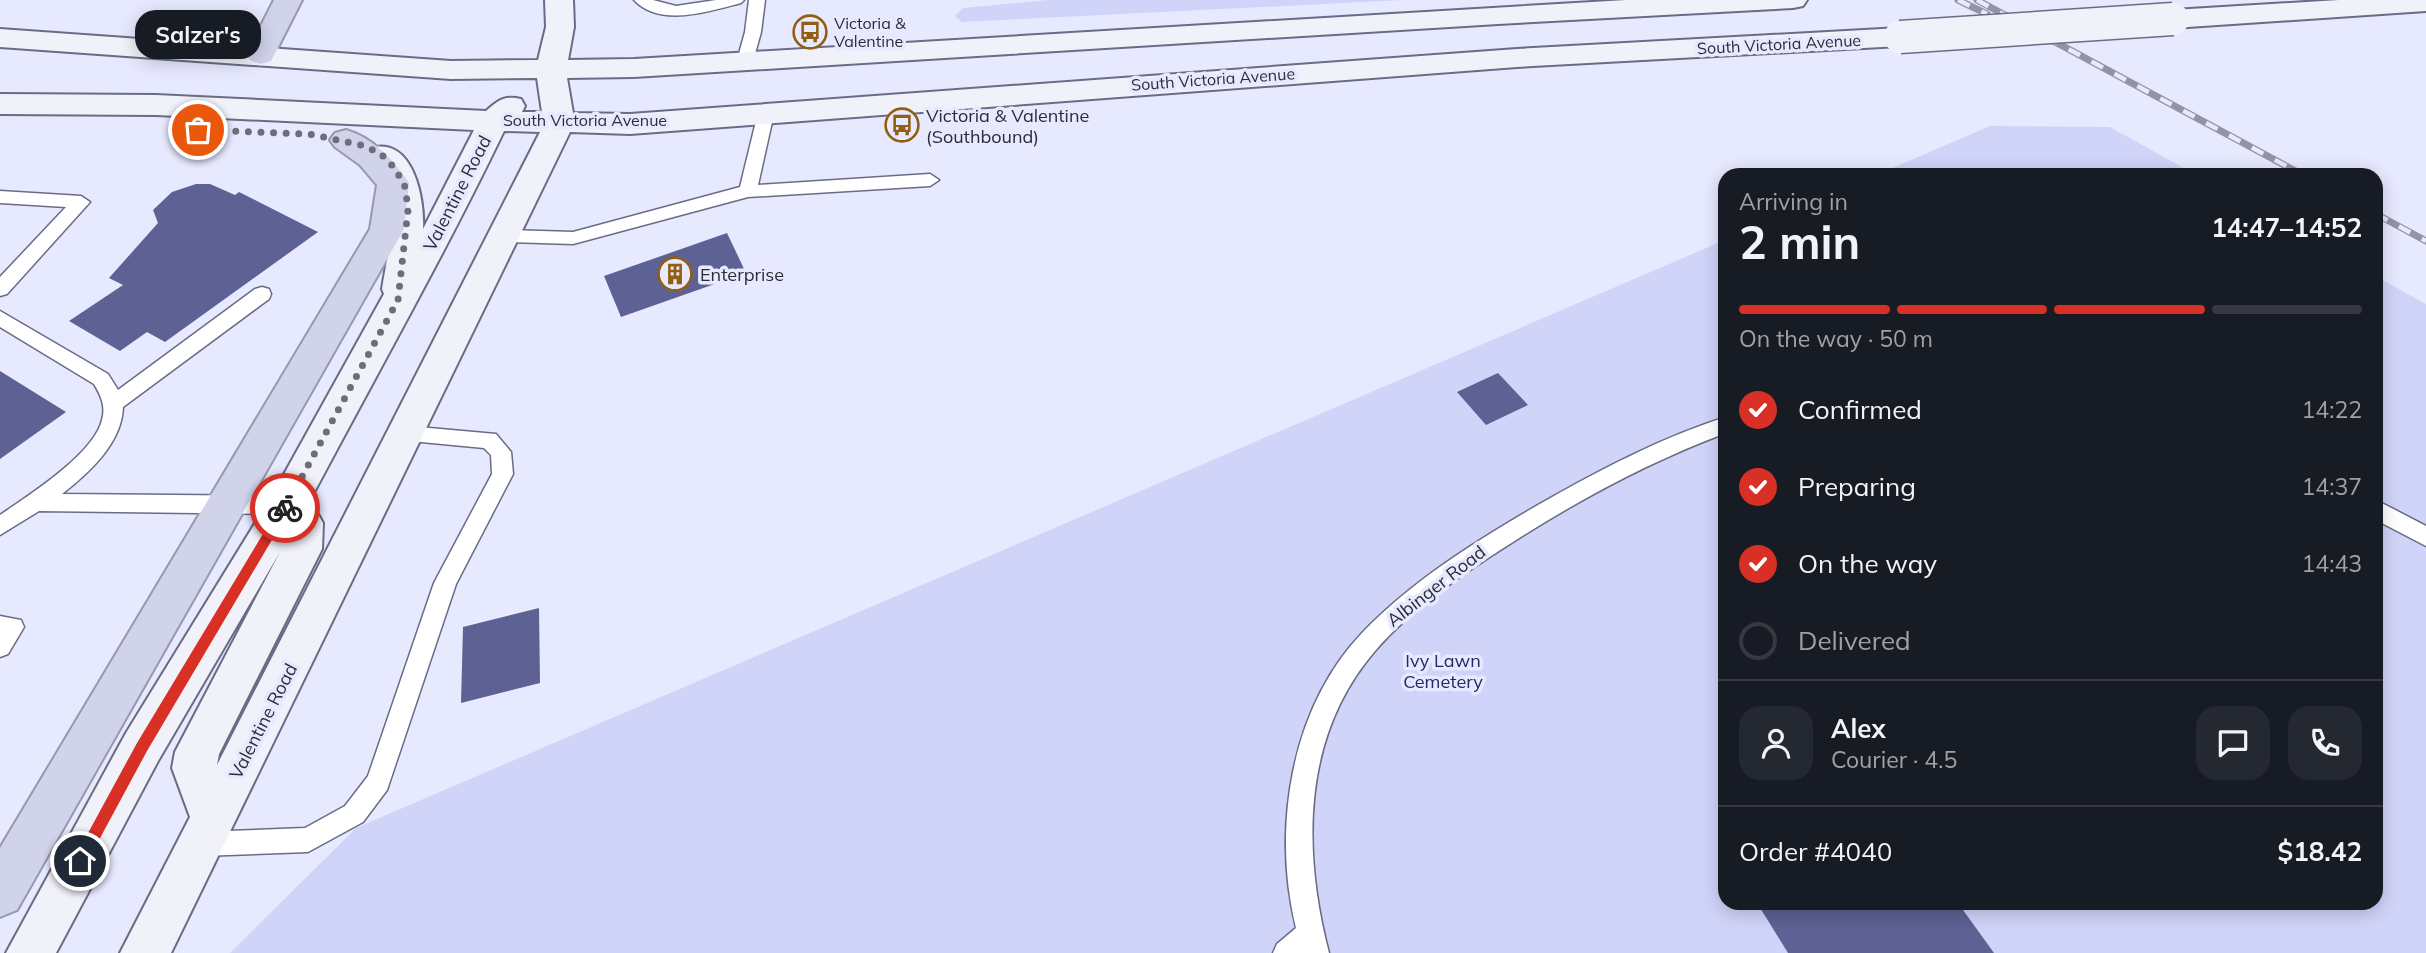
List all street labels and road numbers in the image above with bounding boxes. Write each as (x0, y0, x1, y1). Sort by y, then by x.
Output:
street label: South Victoria Avenue (1697, 30, 1861, 58)
street label: South Victoria Avenue (1130, 63, 1296, 95)
street label: South Victoria Avenue (503, 110, 667, 130)
street label: Valentine Road (418, 131, 496, 255)
street label: Albinger Road (1382, 540, 1490, 632)
street label: Valentine Road (224, 659, 302, 783)

